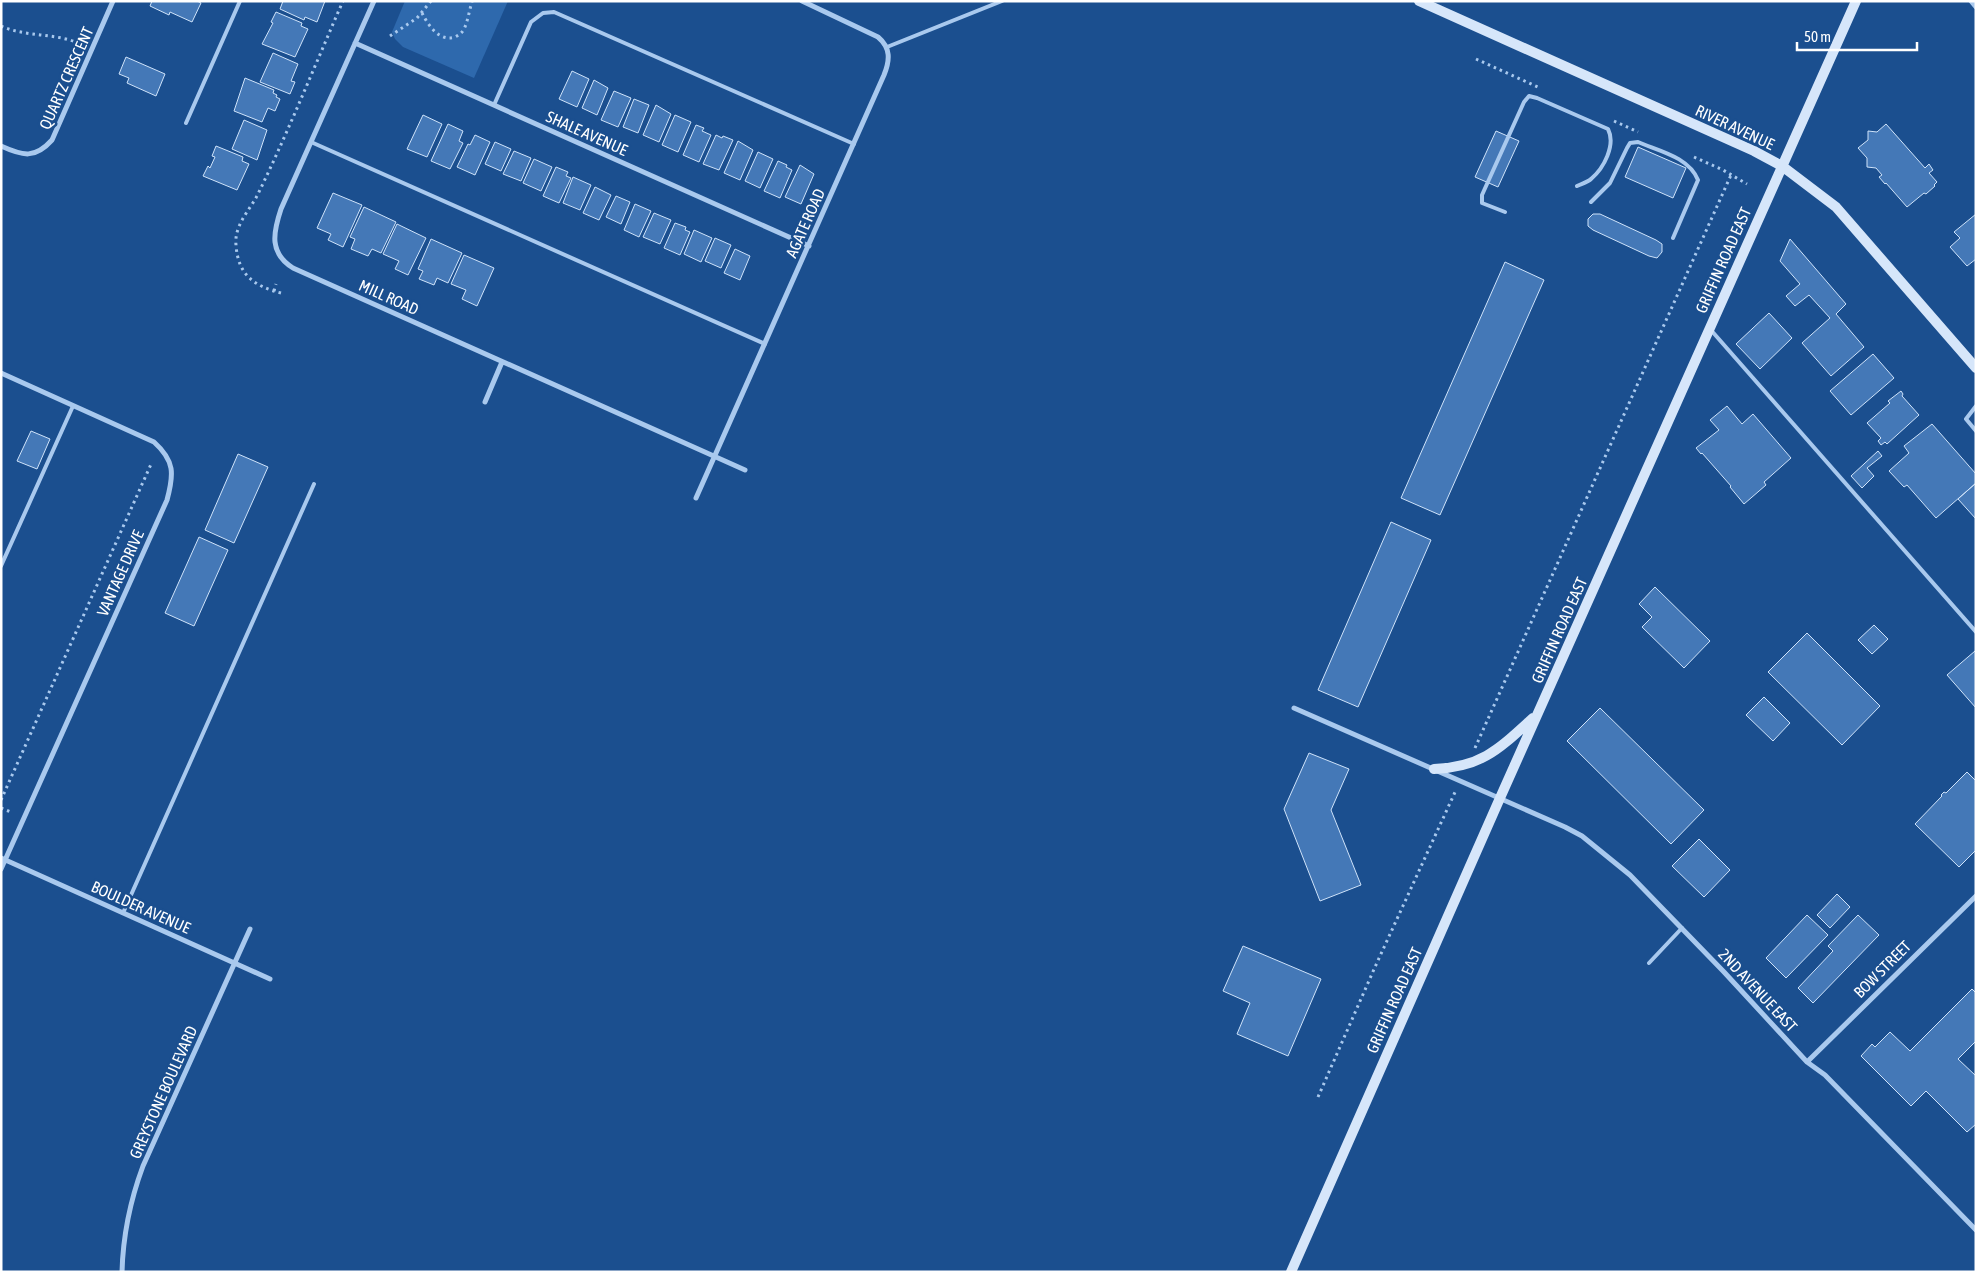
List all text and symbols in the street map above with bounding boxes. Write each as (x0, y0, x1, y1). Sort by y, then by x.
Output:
scale bar (1797, 20, 1917, 52)
street label: QUARTZ CRESCENT (35, 24, 97, 132)
text: 50 m (1804, 28, 1831, 45)
street label: RIVER AVENUE (1693, 101, 1777, 153)
street label: SHALE AVENUE (544, 107, 631, 159)
street label: AGATE ROAD (782, 186, 828, 260)
street label: GRIFFIN ROAD EAST (1692, 204, 1754, 316)
street label: MILL ROAD (356, 276, 422, 318)
street label: VANTAGE DRIVE (93, 527, 147, 619)
street label: GRIFFIN ROAD EAST (1528, 574, 1590, 686)
street label: BOULDER AVENUE (89, 877, 193, 937)
street label: BOW STREET (1850, 937, 1914, 1001)
street label: GRIFFIN ROAD EAST (1363, 944, 1425, 1056)
street label: 2ND AVENUE EAST (1715, 945, 1801, 1035)
street label: GREYSTONE BOULEVARD (126, 1023, 200, 1161)

